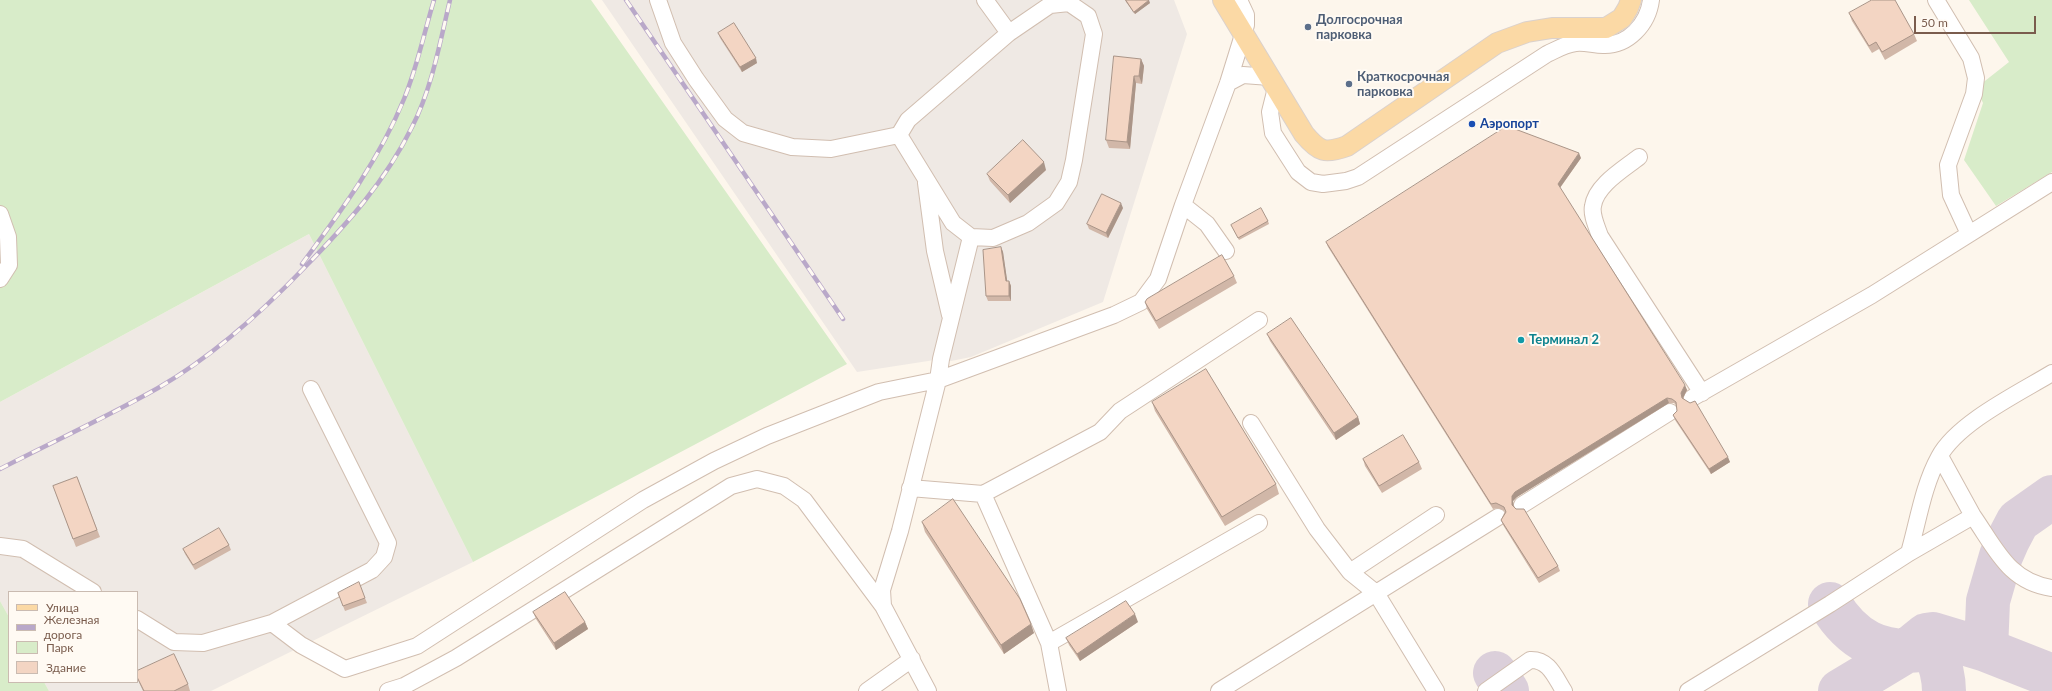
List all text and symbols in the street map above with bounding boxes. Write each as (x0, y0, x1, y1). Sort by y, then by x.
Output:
scale bar (1916, 8, 2038, 34)
place label: Долгосрочная парковка (1316, 12, 1403, 43)
text: 50 m (1921, 15, 1948, 30)
marker: Долгосрочная парковка (1303, 22, 1313, 32)
place label: Краткосрочная парковка (1357, 69, 1449, 100)
marker: Краткосрочная парковка (1344, 79, 1354, 89)
place label: Аэропорт (1480, 116, 1539, 132)
marker: Аэропорт (1467, 119, 1477, 129)
place label: Терминал 2 (1529, 332, 1599, 348)
marker: Терминал 2 (1516, 335, 1526, 345)
legend (8, 591, 138, 683)
text: Улица (46, 600, 79, 615)
text: Железная дорога (44, 612, 99, 642)
text: Парк (46, 640, 74, 655)
text: Здание (46, 660, 86, 675)

